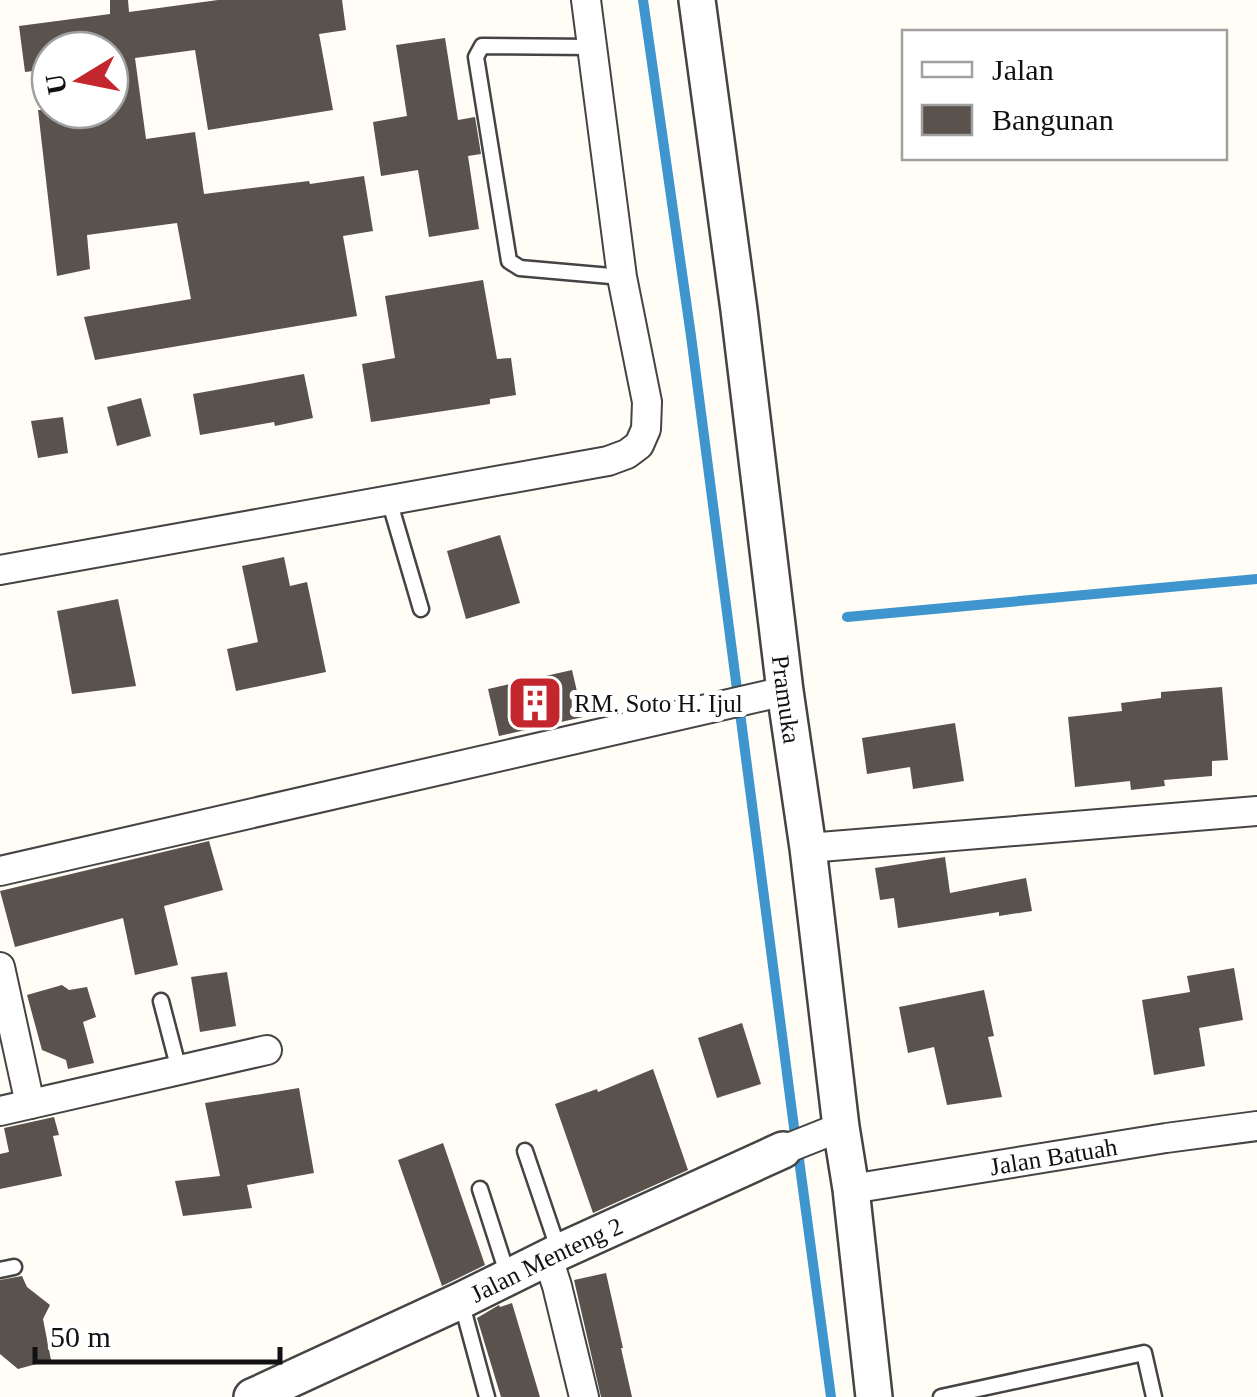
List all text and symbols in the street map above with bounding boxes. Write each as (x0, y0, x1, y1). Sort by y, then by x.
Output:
north arrow (30, 30, 130, 130)
legend (902, 30, 1227, 160)
text: Jalan (992, 53, 1054, 86)
text: U (39, 72, 73, 97)
text: Bangunan (992, 103, 1114, 136)
street label: Pramuka (767, 654, 806, 745)
building icon: RM. Soto H. Ijul (505, 673, 565, 733)
place label: RM. Soto H. Ijul (574, 690, 743, 717)
street label: Jalan Batuah (988, 1133, 1119, 1180)
street label: Jalan Menteng 2 (466, 1211, 627, 1307)
scale bar (35, 1302, 280, 1364)
text: 50 m (50, 1320, 111, 1353)

